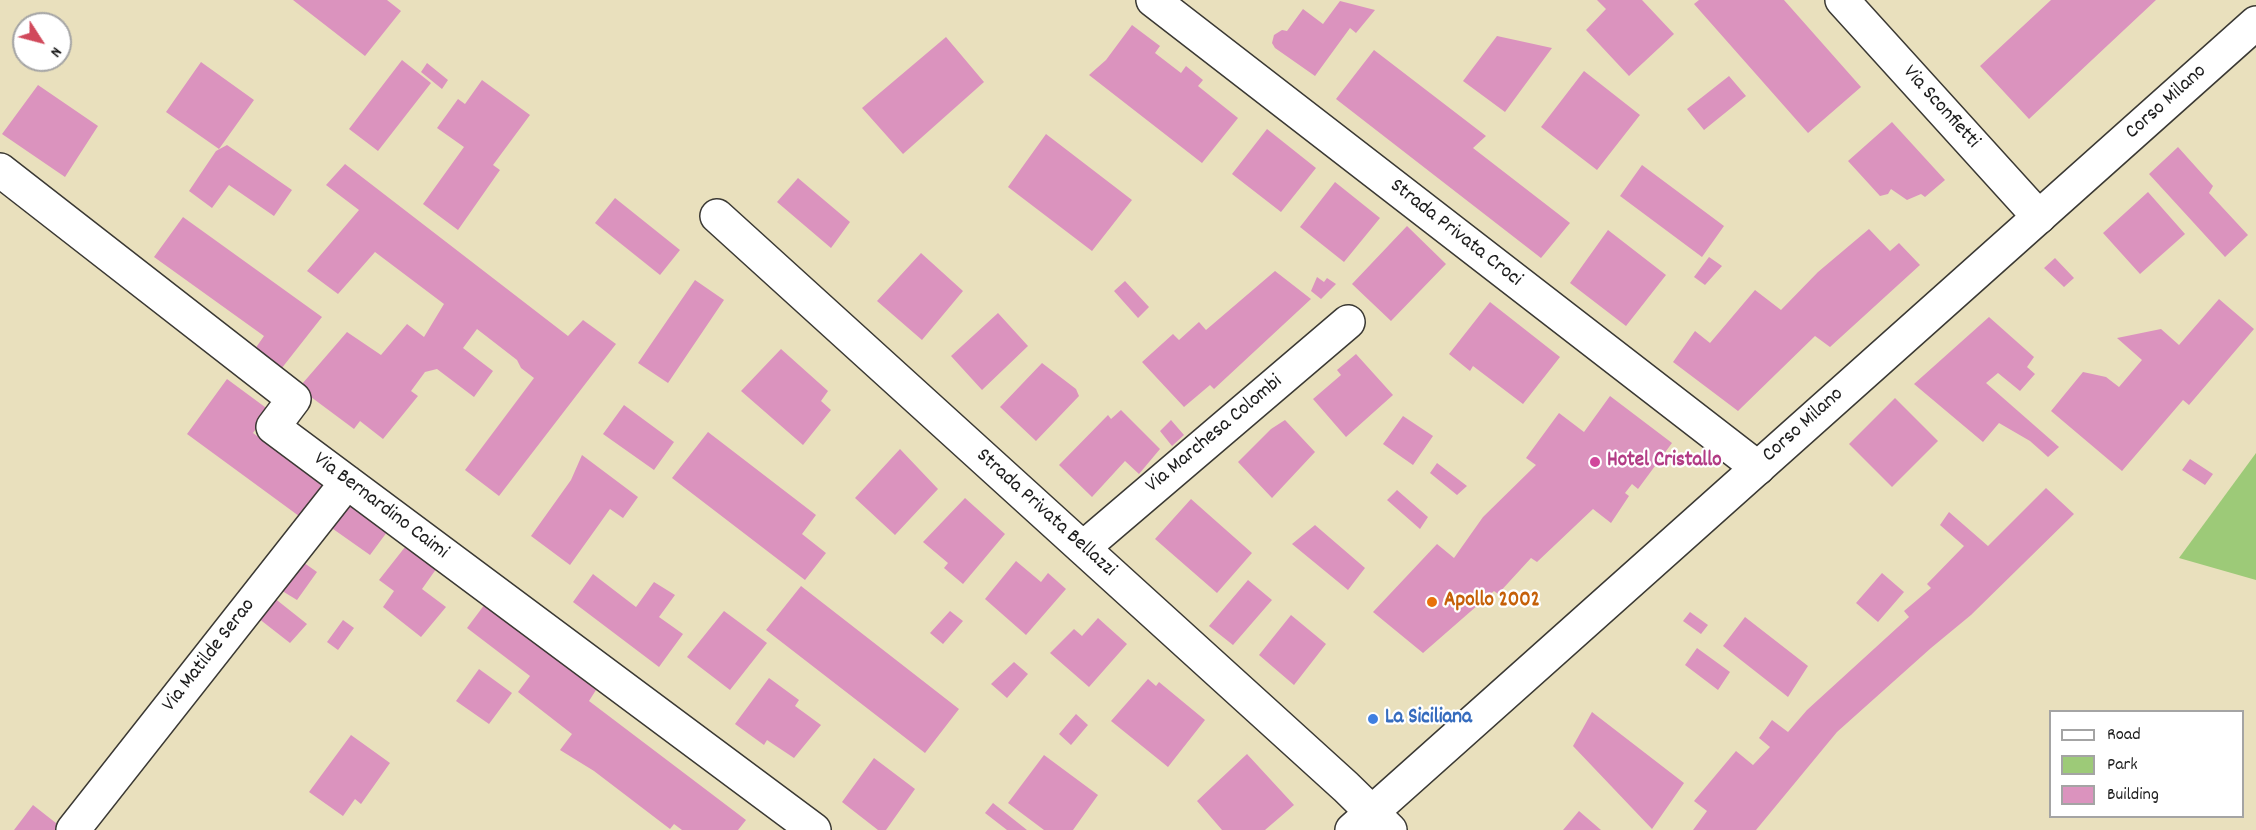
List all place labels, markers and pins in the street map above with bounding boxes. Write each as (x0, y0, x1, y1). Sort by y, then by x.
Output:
place label: Hotel Cristallo (1607, 449, 1722, 475)
marker: Hotel Cristallo (1588, 455, 1602, 469)
place label: Apollo 2002 (1444, 589, 1540, 615)
marker: Apollo 2002 (1425, 595, 1439, 609)
place label: La Siciliana (1385, 706, 1472, 732)
marker: La Siciliana (1366, 712, 1380, 726)

